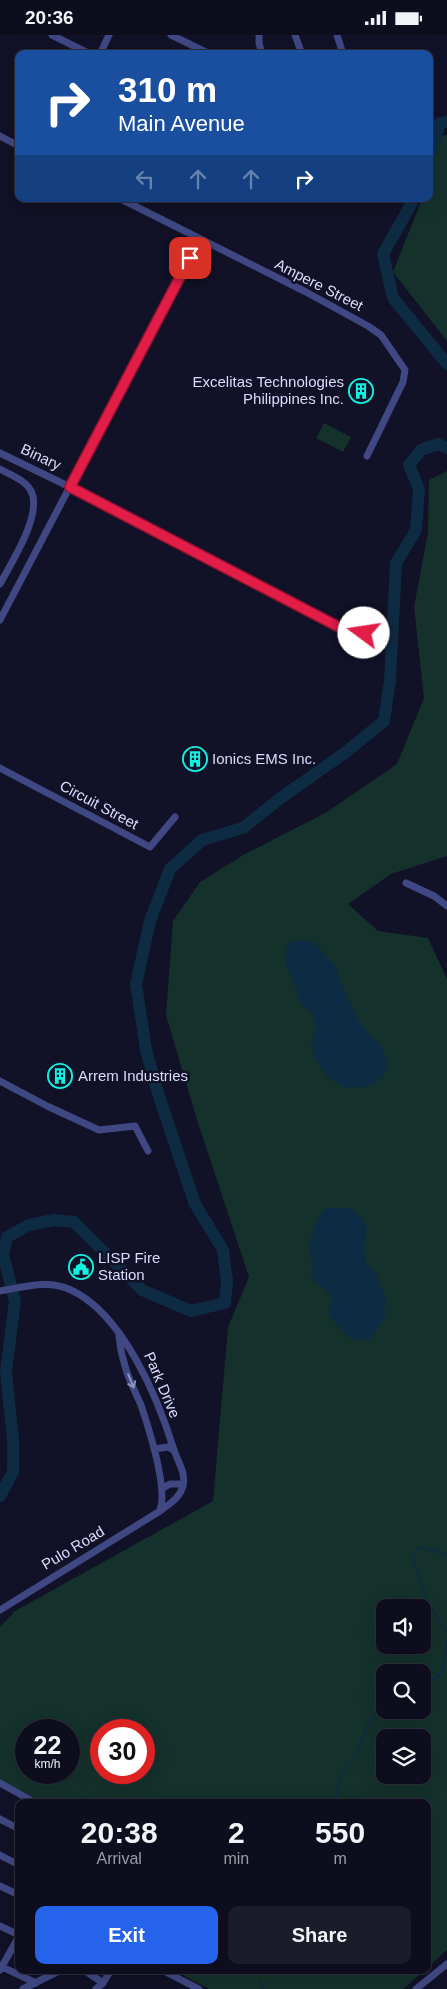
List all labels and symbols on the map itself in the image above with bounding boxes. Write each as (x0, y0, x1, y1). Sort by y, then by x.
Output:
pin (169, 237, 211, 279)
street label: Ampere Street (272, 255, 367, 314)
place label: Excelitas Technologies Philippines Inc. (193, 373, 344, 407)
building icon: Excelitas Technologies Philippines Inc. (348, 378, 374, 404)
street label: Binary (18, 440, 65, 473)
position arrow (337, 606, 389, 658)
building icon: Ionics EMS Inc. (182, 746, 208, 772)
place label: Ionics EMS Inc. (212, 750, 316, 767)
street label: Circuit Street (57, 777, 142, 833)
building icon: Arrem Industries (47, 1063, 73, 1089)
place label: Arrem Industries (78, 1067, 188, 1084)
place label: LISP Fire Station (98, 1249, 160, 1283)
public building icon: LISP Fire Station (68, 1254, 94, 1280)
street label: Park Drive (141, 1349, 184, 1420)
one-way arrow (127, 1373, 136, 1388)
street label: Pulo Road (38, 1522, 107, 1573)
speed limit sign: 30 (90, 1719, 155, 1784)

